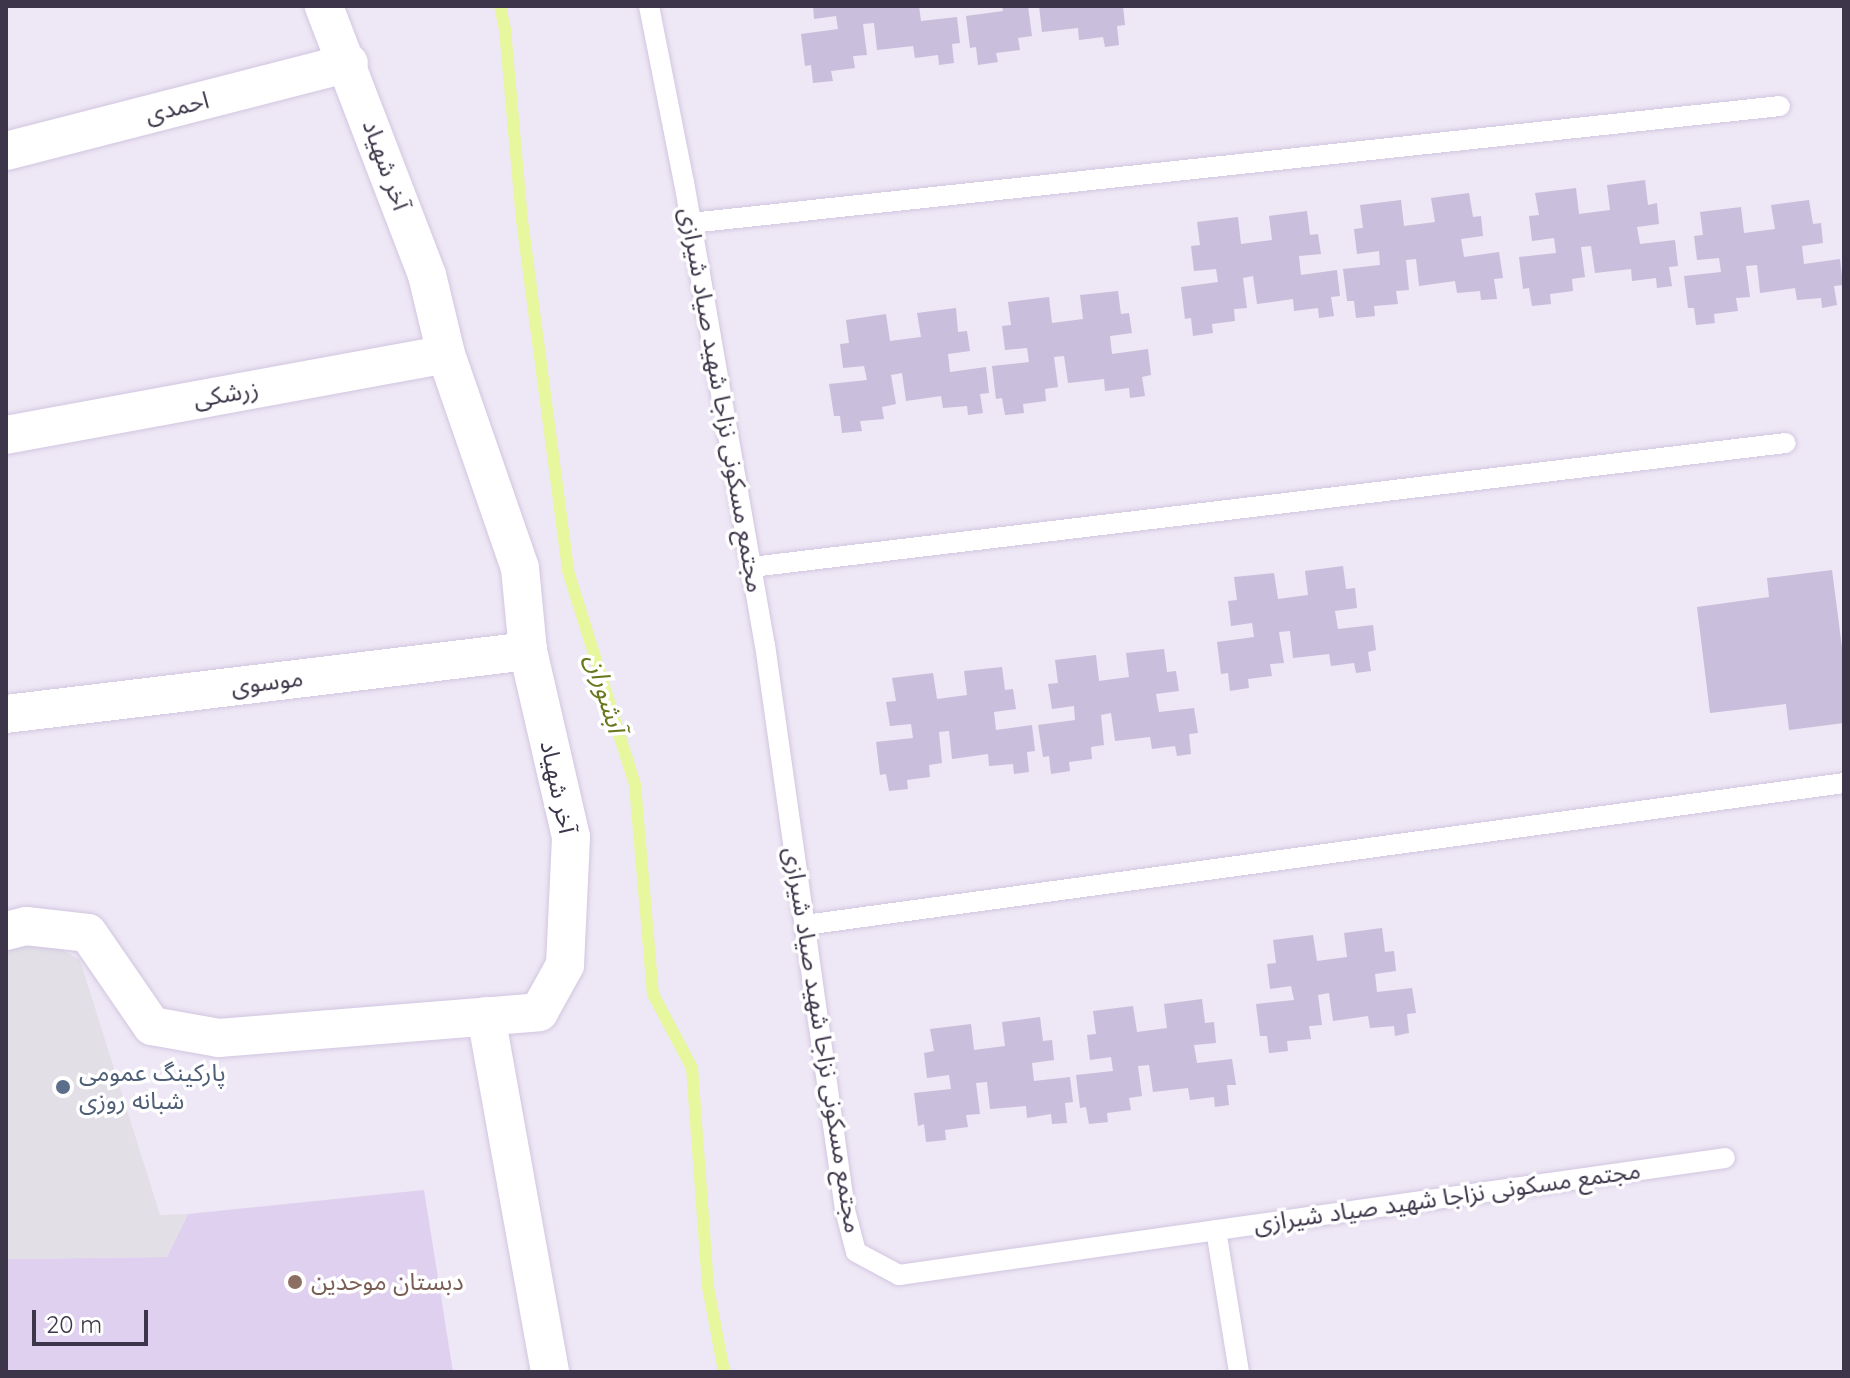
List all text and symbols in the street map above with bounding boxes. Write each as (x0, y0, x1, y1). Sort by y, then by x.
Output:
street label: احمدی (142, 85, 212, 129)
street label: آخر شهیاد (356, 116, 416, 214)
street label: مجتمع مسکونی نزاجا شهید صیاد شیرازی (674, 205, 770, 595)
street label: زرشکی (191, 374, 261, 414)
water label: آبشوران (579, 650, 633, 736)
street label: موسوی (229, 663, 305, 701)
street label: آخر شهیاد (534, 738, 582, 836)
street label: مجتمع مسکونی نزاجا شهید صیاد شیرازی (778, 845, 868, 1235)
place label: پارکینگ عمومی شبانه روزی (79, 1059, 226, 1115)
marker: پارکینگ عمومی شبانه روزی (54, 1078, 72, 1096)
street label: مجتمع مسکونی نزاجا شهید صیاد شیرازی (1252, 1156, 1642, 1238)
place label: دبستان موحدین (311, 1268, 464, 1296)
marker: دبستان موحدین (286, 1273, 304, 1291)
scale bar (36, 1294, 152, 1344)
text: 20 m (46, 1309, 102, 1339)

